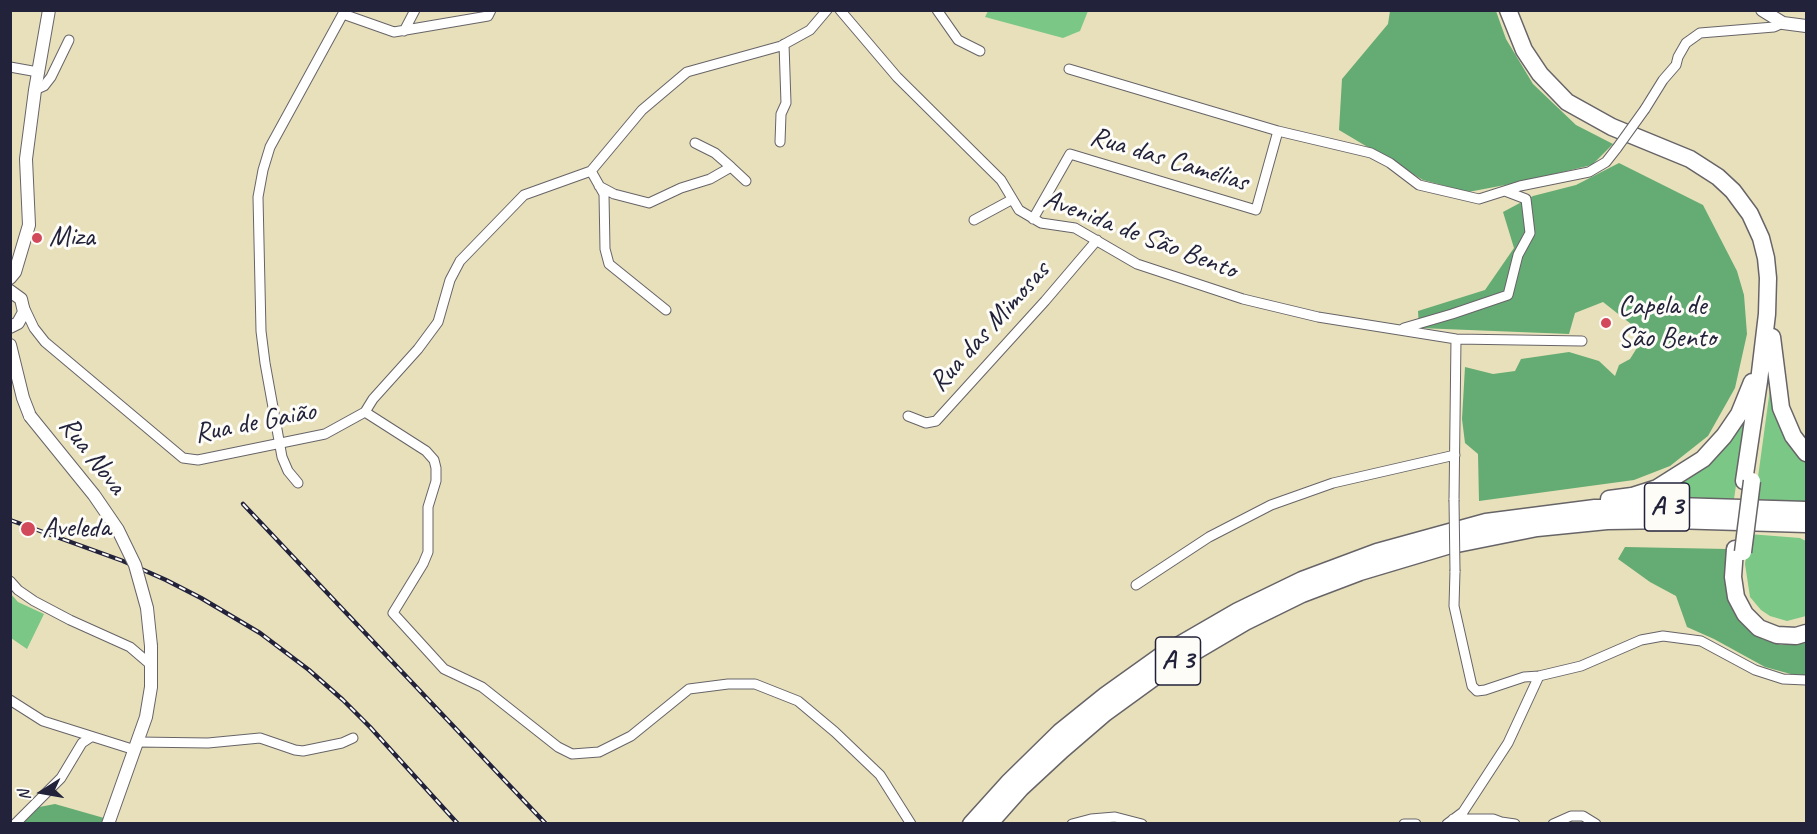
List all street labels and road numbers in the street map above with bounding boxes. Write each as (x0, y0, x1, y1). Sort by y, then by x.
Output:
street label: Rua das Camélias (1086, 120, 1252, 200)
street label: Avenida de São Bento (1039, 183, 1241, 287)
street label: Rua das Mimosas (923, 255, 1057, 399)
street label: Rua de Gaião (192, 395, 318, 451)
street label: Rua Nova (51, 410, 133, 502)
road number: A 3 (1644, 483, 1690, 531)
road number: A 3 (1156, 637, 1200, 685)

